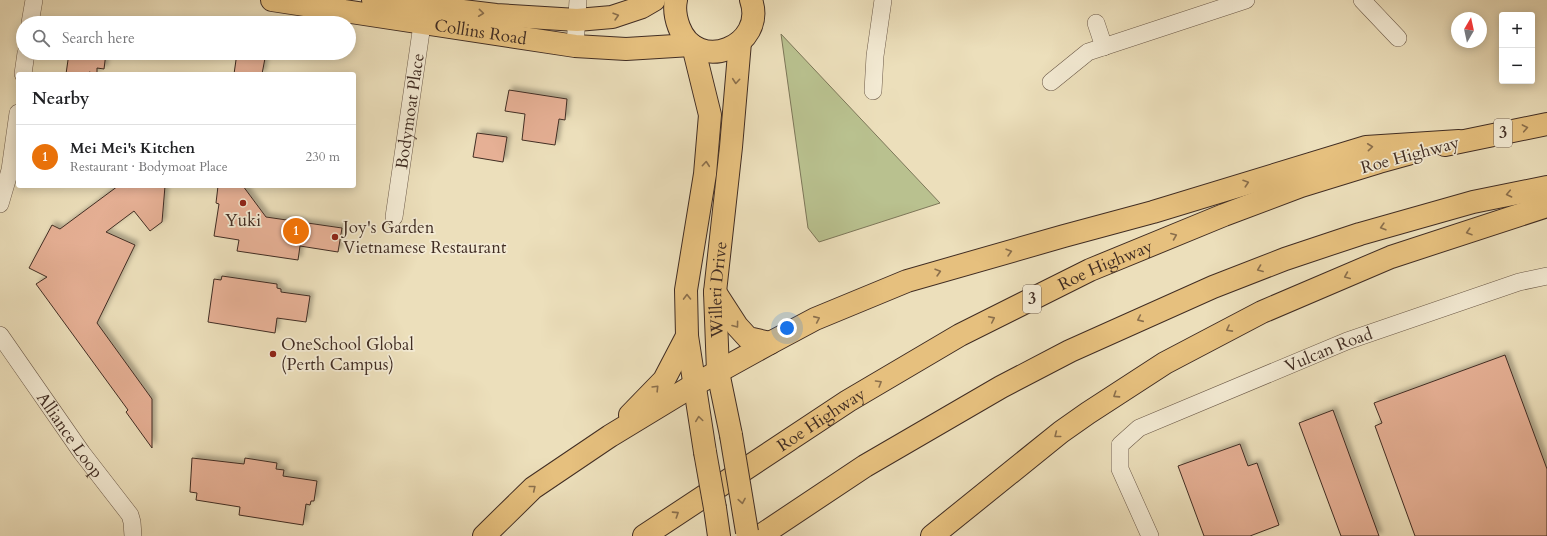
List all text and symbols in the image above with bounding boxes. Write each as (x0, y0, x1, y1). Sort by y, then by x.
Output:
one-way arrow (478, 8, 484, 17)
one-way arrow (612, 12, 619, 21)
north arrow (1451, 12, 1487, 48)
map controls (1499, 12, 1535, 84)
button: + (1499, 12, 1535, 48)
street label: Collins Road (433, 13, 528, 50)
search box (16, 16, 356, 60)
icon: search (30, 27, 52, 49)
text: Search here (62, 28, 135, 48)
button: − (1499, 48, 1535, 84)
street label: Bodymoat Place (390, 52, 429, 171)
one-way arrow (732, 78, 741, 84)
text: Nearby (32, 87, 89, 110)
road number: 3 (1494, 119, 1512, 147)
one-way arrow (1521, 125, 1528, 133)
street label: Roe Highway (1358, 131, 1462, 179)
text: Mei Mei's Kitchen (70, 138, 195, 158)
one-way arrow (1367, 143, 1374, 152)
text: 1 (42, 148, 48, 166)
text: 230 m (306, 148, 340, 166)
text: Restaurant · Bodymoat Place (70, 158, 228, 176)
one-way arrow (701, 160, 710, 167)
one-way arrow (1242, 179, 1249, 188)
one-way arrow (1506, 190, 1512, 198)
marker: Yuki (238, 198, 248, 208)
place label: Yuki (225, 209, 261, 232)
pin: 1 (283, 216, 309, 246)
place label: Joy's Garden Vietnamese Restaurant (340, 216, 507, 259)
one-way arrow (1380, 222, 1387, 231)
one-way arrow (1466, 227, 1473, 235)
marker: Joy's Garden Vietnamese Restaurant (330, 232, 340, 242)
one-way arrow (1170, 232, 1177, 240)
street label: Roe Highway (1054, 234, 1156, 296)
street label: Willeri Drive (703, 240, 732, 339)
one-way arrow (1006, 248, 1012, 256)
one-way arrow (1257, 264, 1264, 272)
one-way arrow (934, 268, 941, 277)
one-way arrow (1343, 271, 1351, 279)
road number: 3 (1023, 285, 1041, 313)
one-way arrow (682, 294, 691, 300)
one-way arrow (1137, 314, 1145, 322)
one-way arrow (813, 315, 820, 323)
one-way arrow (988, 316, 995, 324)
your location (777, 318, 797, 338)
one-way arrow (732, 320, 739, 327)
street label: Vulcan Road (1281, 322, 1375, 377)
one-way arrow (1225, 325, 1233, 332)
place label: OneSchool Global (Perth Campus) (281, 333, 414, 376)
marker: OneSchool Global (Perth Campus) (268, 349, 278, 359)
one-way arrow (875, 380, 882, 387)
street label: Roe Highway (772, 382, 869, 457)
one-way arrow (651, 385, 659, 393)
street label: Alliance Loop (32, 387, 109, 483)
one-way arrow (1113, 390, 1120, 397)
one-way arrow (695, 415, 704, 422)
one-way arrow (1054, 431, 1061, 438)
one-way arrow (528, 486, 535, 493)
one-way arrow (737, 498, 746, 504)
one-way arrow (672, 512, 679, 519)

